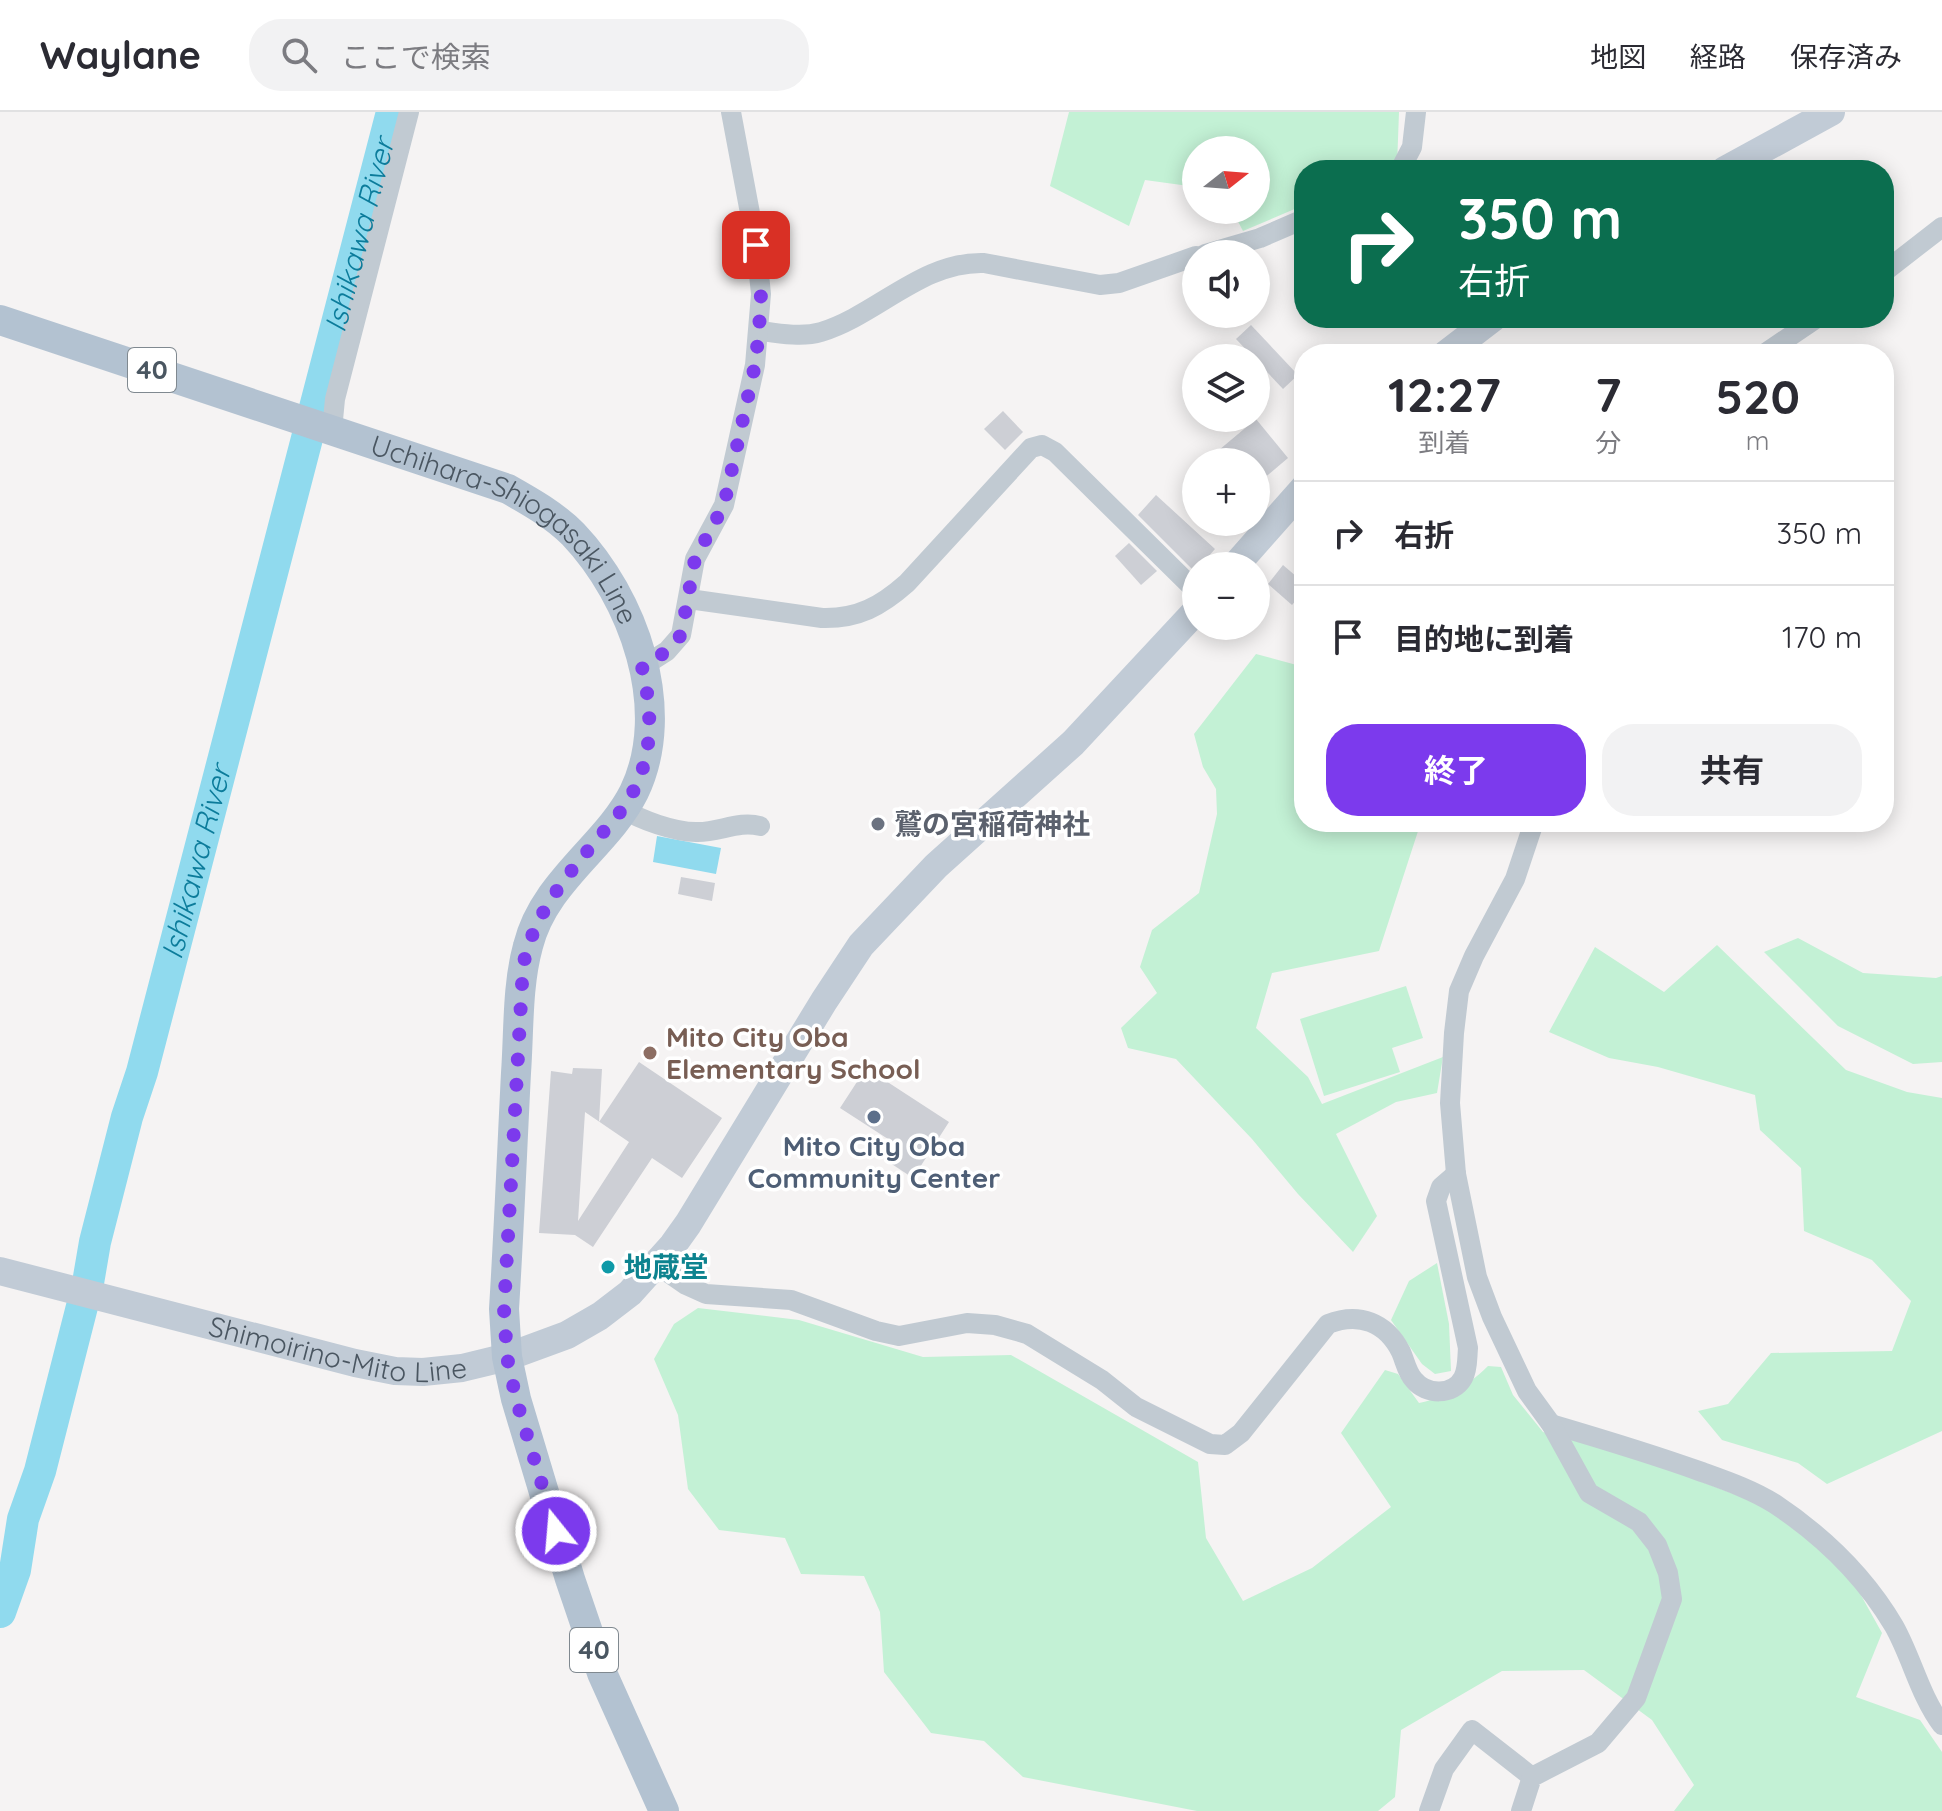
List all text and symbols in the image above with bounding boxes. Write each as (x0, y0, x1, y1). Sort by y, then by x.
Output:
search box (249, 19, 809, 91)
text: Waylane (40, 31, 201, 79)
icon: search (277, 33, 321, 77)
text: ここで検索 (341, 38, 491, 76)
text: 地図 (1590, 39, 1646, 74)
text: 経路 (1690, 39, 1746, 74)
text: 保存済み (1790, 39, 1902, 74)
water label: Ishikawa River (316, 131, 403, 336)
north arrow (1182, 136, 1270, 224)
map controls (1182, 136, 1270, 640)
text: 350 m (1458, 183, 1622, 253)
icon: right (1326, 192, 1430, 296)
pin (722, 211, 790, 279)
icon: arrive (734, 223, 778, 267)
button: sound (1182, 240, 1270, 328)
text: 右折 (1458, 258, 1530, 303)
button: layers (1182, 344, 1270, 432)
road number: 40 (128, 348, 176, 392)
text: 12:27 (1388, 364, 1501, 424)
text: 7 (1595, 364, 1621, 424)
text: 520 (1715, 366, 1800, 426)
text: m (1746, 424, 1770, 457)
text: 到着 (1418, 426, 1471, 459)
text: 分 (1595, 426, 1621, 459)
street label: Uchihara-Shiogasaki Line (366, 427, 646, 629)
button: + (1182, 448, 1270, 536)
icon: right (1326, 511, 1370, 555)
text: 350 m (1777, 514, 1862, 552)
text: 右折 (1394, 516, 1454, 554)
button: − (1182, 552, 1270, 640)
icon: arrive (1326, 615, 1370, 659)
text: 170 m (1782, 618, 1862, 656)
text: 目的地に到着 (1394, 620, 1574, 658)
button: 終了 (1326, 724, 1586, 816)
button: 共有 (1602, 724, 1862, 816)
water label: Ishikawa River (152, 758, 240, 963)
place label: 鷲の宮稲荷神社 (894, 806, 1090, 841)
marker: 鷲の宮稲荷神社 (869, 815, 887, 833)
place label: Mito City Oba Elementary School (666, 1019, 921, 1086)
marker: Mito City Oba Elementary School (641, 1044, 659, 1062)
marker: Mito City Oba Community Center (865, 1108, 883, 1126)
place label: Mito City Oba Community Center (748, 1128, 1000, 1195)
place label: 地蔵堂 (624, 1249, 708, 1284)
marker: 地蔵堂 (599, 1258, 617, 1276)
street label: Shimoirino-Mito Line (205, 1308, 468, 1389)
position arrow (514, 1489, 598, 1573)
road number: 40 (570, 1628, 618, 1672)

